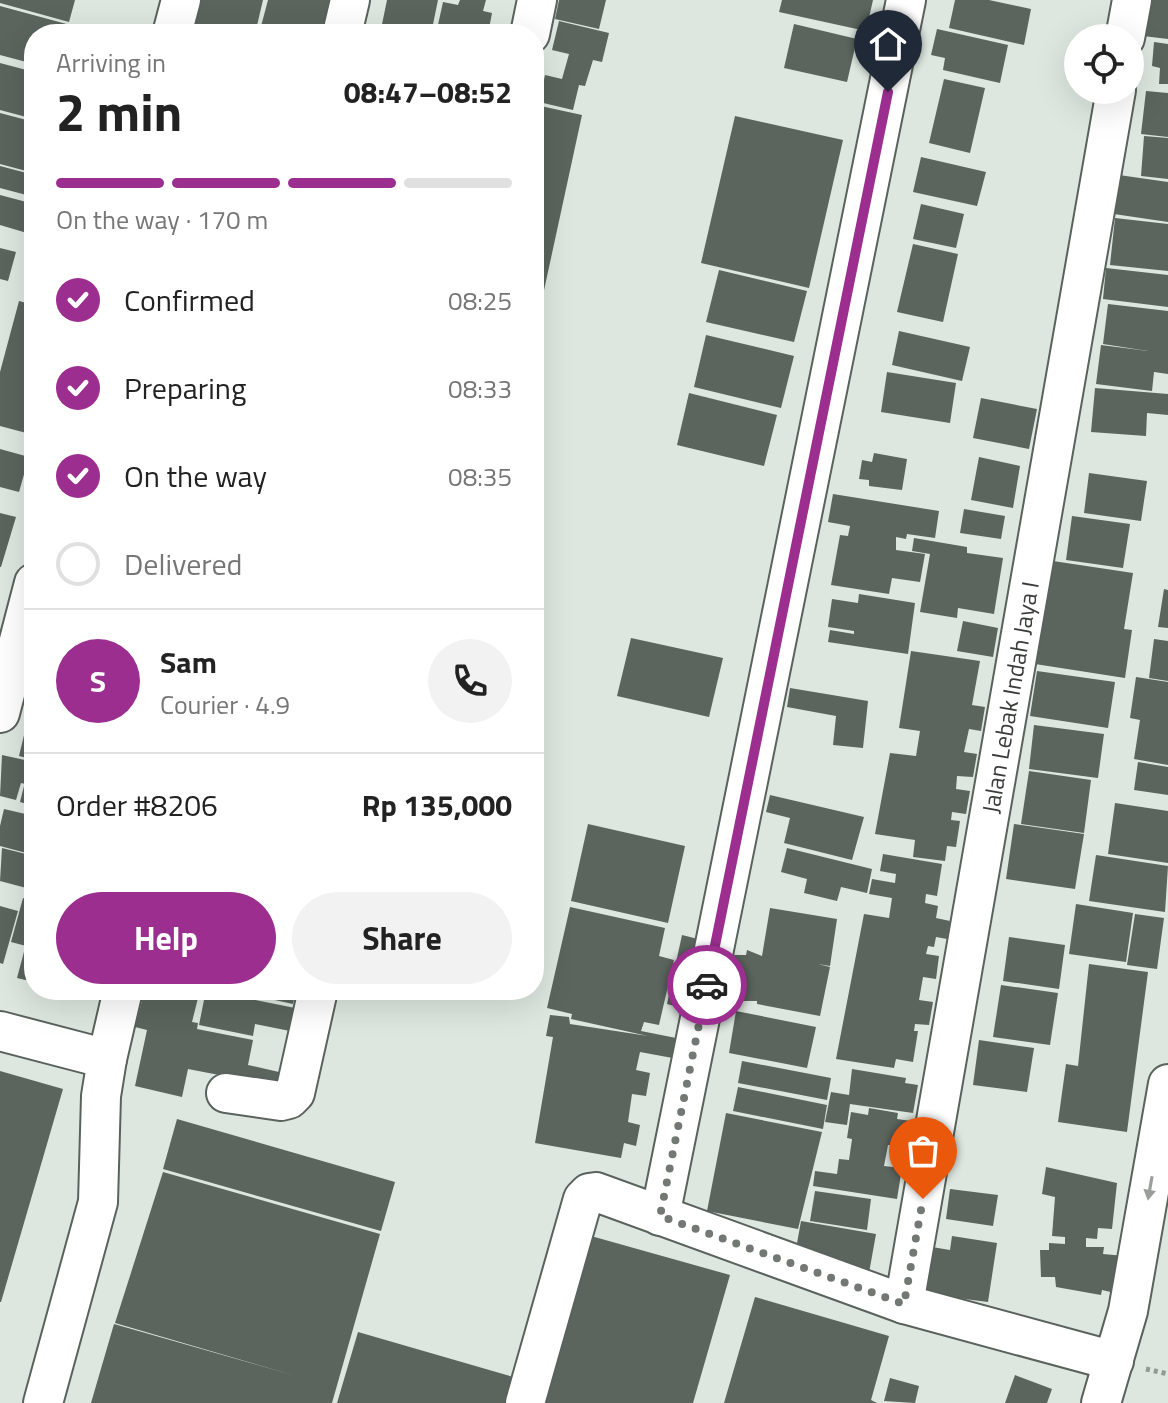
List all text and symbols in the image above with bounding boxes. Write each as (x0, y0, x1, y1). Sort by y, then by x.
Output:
pin (854, 10, 922, 92)
icon: home (866, 22, 910, 66)
map controls (1064, 24, 1144, 104)
button: locate (1064, 24, 1144, 104)
text: Arriving in (56, 43, 166, 82)
text: 08:47–08:52 (344, 69, 512, 115)
text: 2 min (56, 72, 182, 151)
text: On the way · 170 m (56, 200, 268, 239)
text: Confirmed (124, 277, 255, 323)
icon: check (56, 278, 100, 322)
text: 08:25 (448, 281, 512, 320)
text: Preparing (124, 365, 246, 411)
icon: check (56, 366, 100, 410)
text: 08:33 (448, 369, 512, 408)
text: On the way (124, 453, 267, 499)
icon: check (56, 454, 100, 498)
text: 08:35 (448, 457, 512, 496)
text: Delivered (124, 541, 242, 587)
street label: Jalan Lebak Indah Jaya I (972, 578, 1048, 816)
text: Sam (160, 639, 217, 685)
button: phone (428, 639, 512, 723)
text: S (90, 658, 106, 704)
text: Courier · 4.9 (160, 685, 290, 724)
text: Order #8206 (56, 782, 218, 828)
text: Rp 135,000 (362, 782, 512, 828)
button: Help (56, 892, 276, 984)
button: Share (292, 892, 512, 984)
courier (667, 945, 747, 1025)
icon: car (685, 963, 729, 1007)
pin (889, 1117, 957, 1199)
icon: bag (901, 1129, 945, 1173)
one-way arrow (1143, 1176, 1155, 1201)

